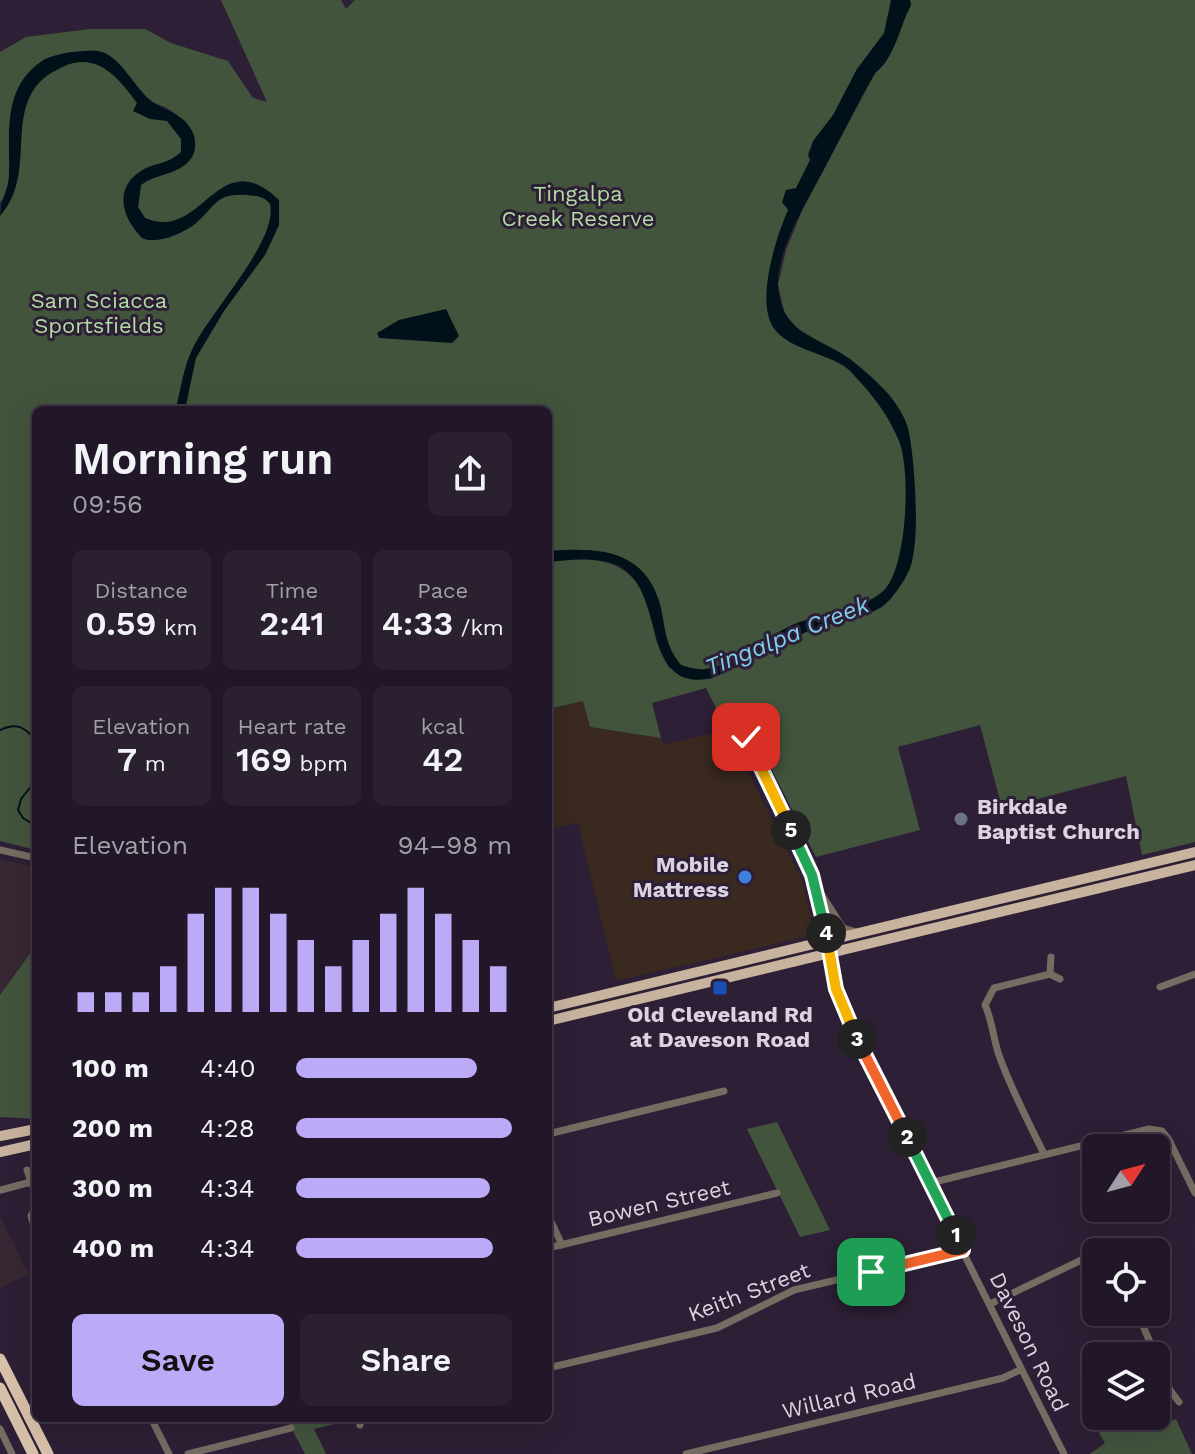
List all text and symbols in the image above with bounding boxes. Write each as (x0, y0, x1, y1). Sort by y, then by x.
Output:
park label: Tingalpa Creek Reserve (502, 181, 654, 231)
park label: Sam Sciacca Sportsfields (31, 288, 167, 338)
button: share (428, 432, 512, 516)
text: Morning run (72, 433, 333, 485)
text: 09:56 (72, 489, 143, 519)
text: Distance (95, 578, 188, 603)
text: Time (266, 578, 318, 603)
text: Pace (417, 578, 468, 603)
water label: Tingalpa Creek (701, 590, 874, 682)
text: 0.59 (85, 603, 157, 643)
text: 2:41 (259, 603, 325, 643)
text: 4:33 (381, 603, 453, 643)
text: km (157, 615, 198, 640)
text: /km (453, 615, 504, 640)
pin (712, 703, 780, 771)
text: Elevation (92, 714, 190, 739)
text: Heart rate (238, 714, 346, 739)
text: kcal (421, 714, 464, 739)
icon: check (724, 715, 768, 759)
text: 7 (117, 739, 137, 779)
text: 169 (236, 739, 292, 779)
text: 42 (422, 739, 463, 779)
text: m (137, 751, 166, 776)
text: bpm (292, 751, 348, 776)
place label: Birkdale Baptist Church (977, 794, 1140, 844)
pin: 5 (771, 810, 811, 850)
marker: Birkdale Baptist Church (952, 810, 970, 828)
text: 5 (785, 817, 797, 842)
text: Elevation (72, 830, 188, 860)
text: 94–98 m (397, 830, 512, 860)
place label: Mobile Mattress (633, 852, 729, 902)
marker: Mobile Mattress (736, 868, 754, 886)
pin: 4 (806, 913, 846, 953)
text: 4 (819, 920, 833, 945)
marker: Old Cleveland Rd at Daveson Road (711, 979, 729, 997)
place label: Old Cleveland Rd at Daveson Road (627, 1002, 813, 1052)
pin: 3 (837, 1019, 877, 1059)
text: 3 (850, 1026, 864, 1051)
text: 100 m (72, 1053, 149, 1083)
text: 4:40 (200, 1053, 256, 1083)
text: 200 m (72, 1113, 153, 1143)
text: 4:28 (200, 1113, 255, 1143)
pin: 2 (887, 1117, 927, 1157)
text: 2 (900, 1124, 914, 1149)
north arrow (1082, 1134, 1170, 1222)
map controls (1082, 1134, 1170, 1430)
text: 300 m (72, 1173, 153, 1203)
text: 4:34 (200, 1173, 255, 1203)
street label: Bowen Street (585, 1174, 733, 1232)
pin: 1 (936, 1215, 976, 1255)
text: 1 (951, 1222, 961, 1247)
text: 400 m (72, 1233, 154, 1263)
text: 4:34 (200, 1233, 255, 1263)
pin (837, 1238, 905, 1306)
button: locate (1082, 1238, 1170, 1326)
icon: arrive (849, 1250, 893, 1294)
street label: Keith Street (684, 1257, 814, 1327)
street label: Daveson Road (985, 1268, 1073, 1416)
button: Save (72, 1314, 284, 1406)
button: Share (300, 1314, 512, 1406)
button: layers (1082, 1342, 1170, 1430)
street label: Willard Road (780, 1368, 918, 1424)

